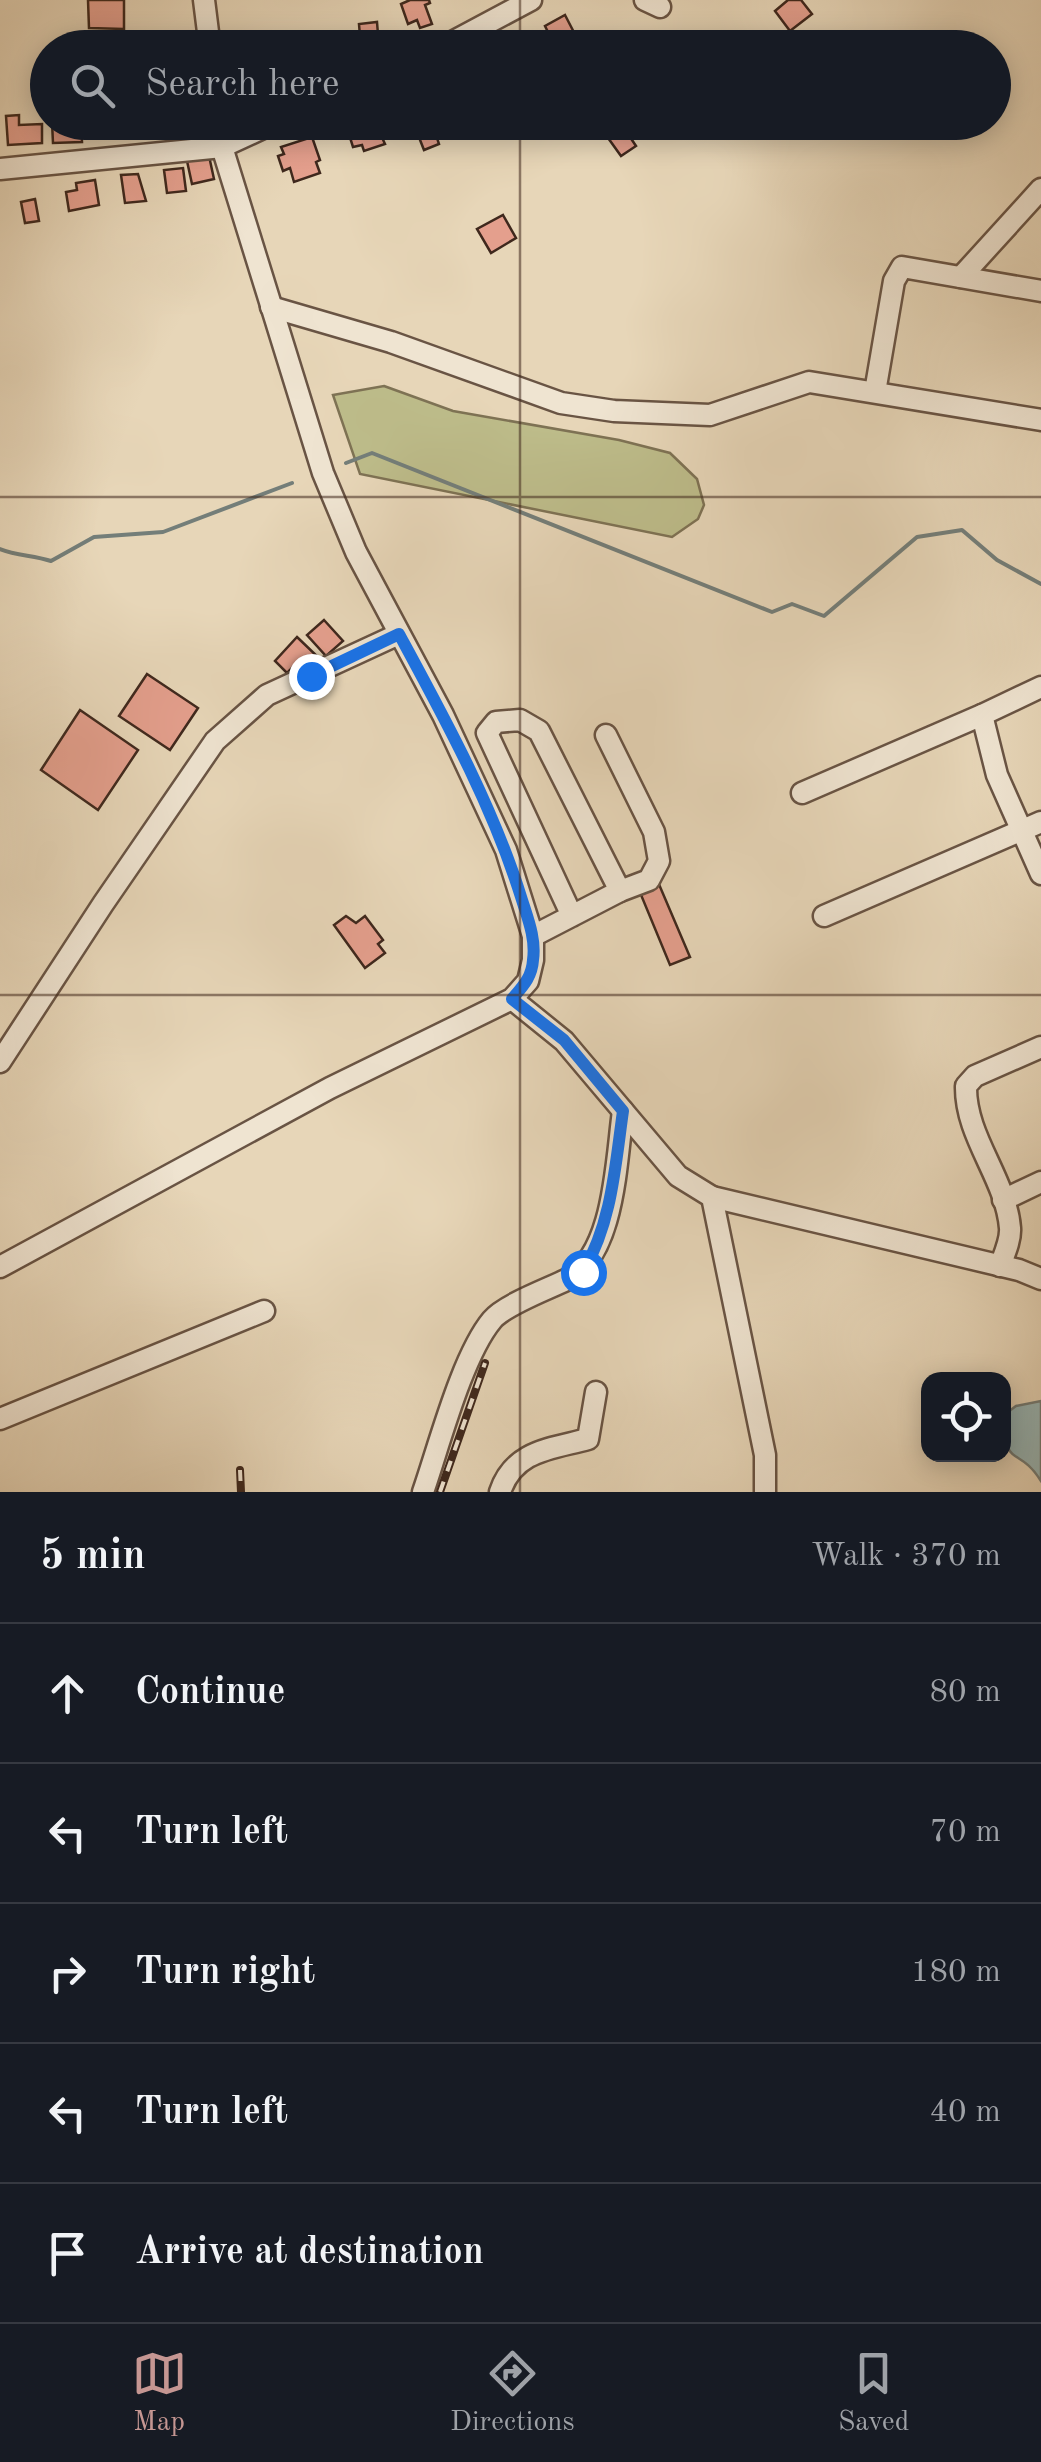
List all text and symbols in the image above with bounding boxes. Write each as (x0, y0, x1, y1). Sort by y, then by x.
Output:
search box (30, 30, 1011, 140)
icon: search (65, 58, 120, 113)
text: Search here (145, 66, 340, 104)
route end (289, 654, 335, 700)
route start (561, 1250, 607, 1296)
map controls (921, 1372, 1011, 1462)
button: locate (921, 1372, 1011, 1462)
text: 5 min (40, 1536, 146, 1578)
text: Walk · 370 m (811, 1541, 1001, 1573)
icon: ahead (40, 1666, 95, 1721)
text: Continue (135, 1674, 285, 1712)
text: 80 m (930, 1677, 1001, 1709)
icon: left (40, 1806, 95, 1861)
text: Turn left (135, 1814, 288, 1852)
text: 70 m (930, 1817, 1001, 1849)
icon: right (40, 1946, 95, 2001)
text: Turn right (135, 1954, 315, 1992)
text: 180 m (911, 1957, 1001, 1989)
icon: left (40, 2086, 95, 2141)
text: Turn left (135, 2094, 288, 2132)
text: 40 m (930, 2097, 1001, 2129)
icon: arrive (40, 2226, 95, 2281)
text: Arrive at destination (135, 2234, 484, 2272)
tab: Map (132, 2346, 187, 2441)
tab: Directions (450, 2346, 575, 2441)
tab: Saved (838, 2346, 909, 2441)

